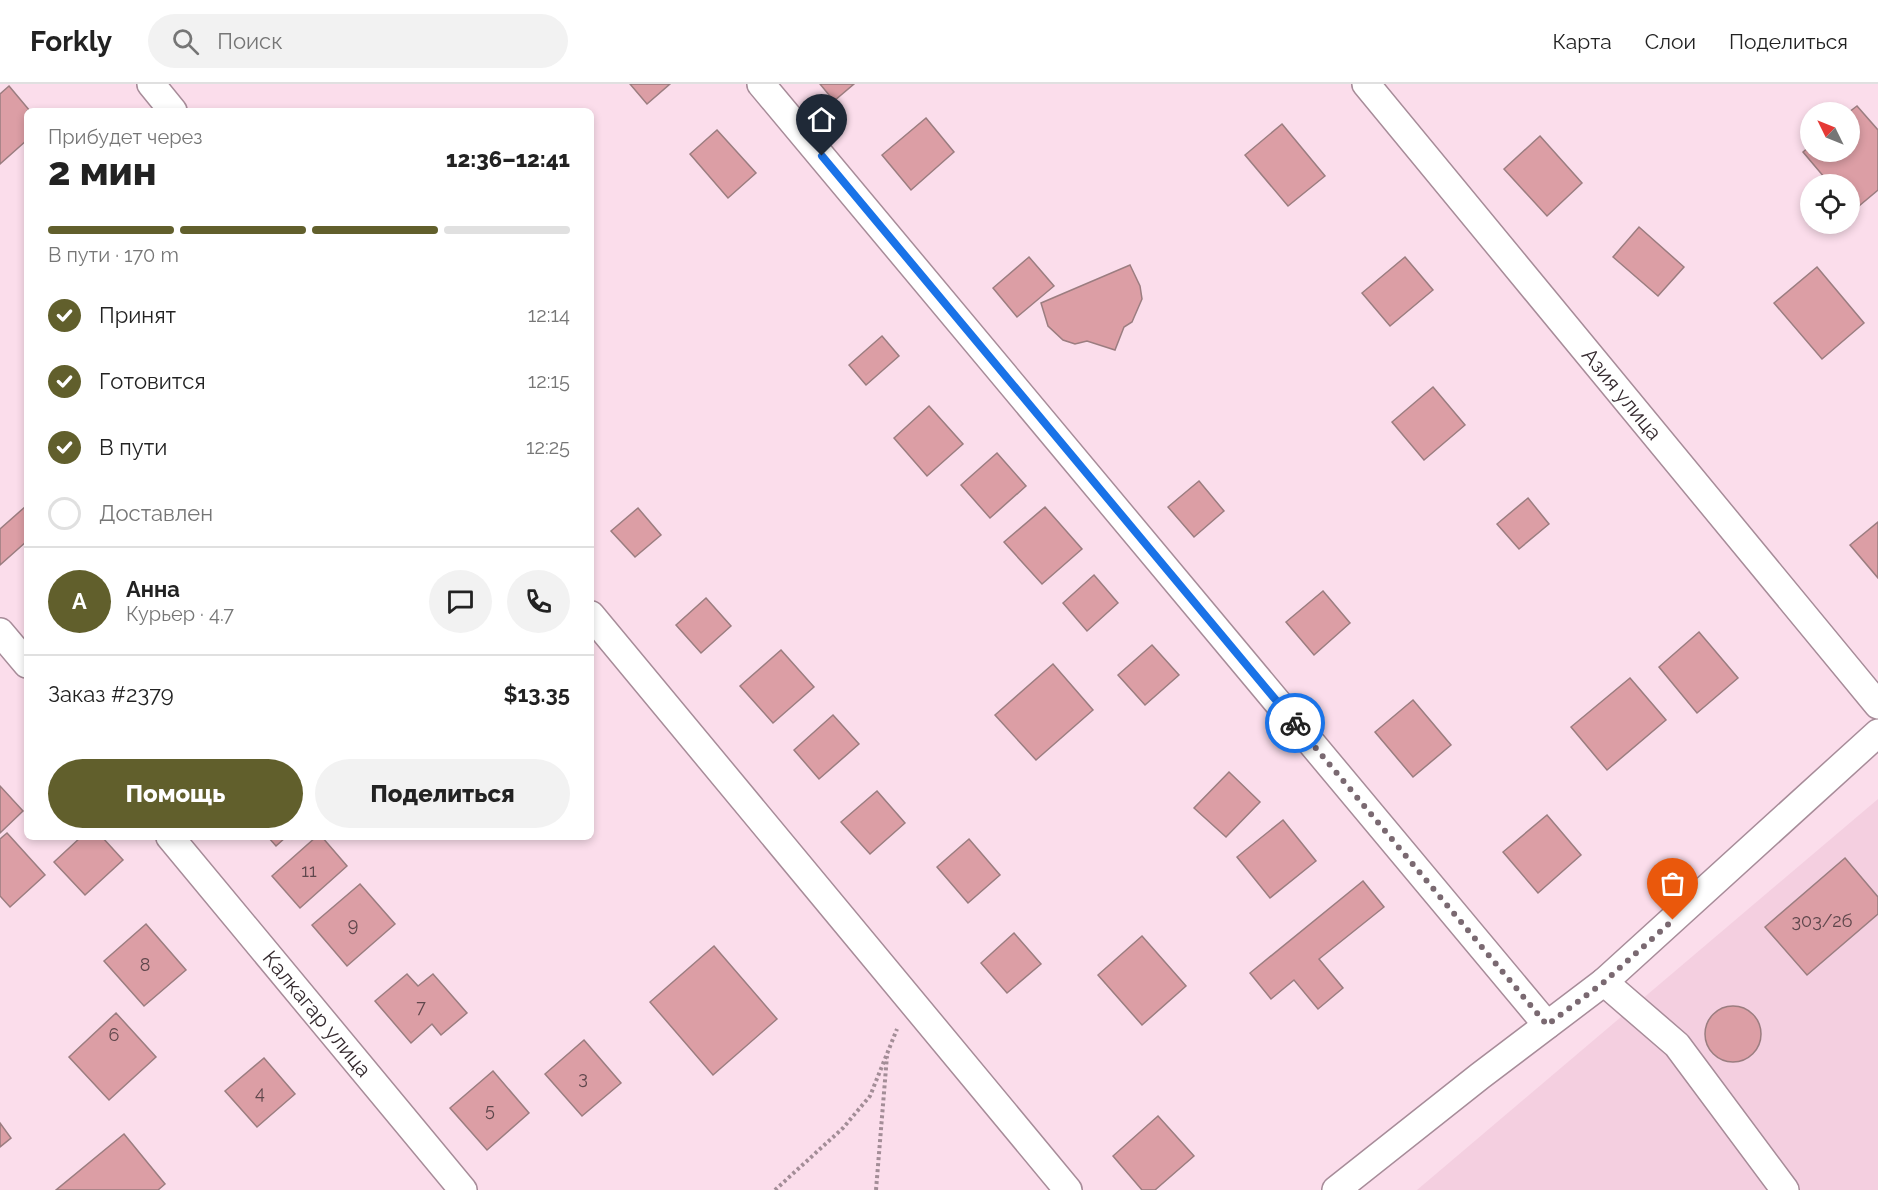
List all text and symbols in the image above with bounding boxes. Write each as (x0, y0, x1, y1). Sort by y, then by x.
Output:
search box (148, 14, 568, 68)
text: Forkly (30, 25, 112, 58)
icon: search (169, 25, 202, 58)
text: Поиск (217, 28, 283, 54)
text: Карта (1553, 29, 1612, 54)
text: Слои (1645, 29, 1696, 54)
text: Поделиться (1729, 29, 1848, 54)
pin (796, 94, 847, 156)
north arrow (1800, 102, 1860, 162)
map controls (1800, 102, 1860, 234)
icon: home (805, 103, 838, 136)
text: Прибудет через (48, 125, 202, 149)
text: 12:36–12:41 (446, 146, 570, 172)
text: 2 мин (48, 148, 157, 194)
button: locate (1800, 174, 1860, 234)
text: В пути · 170 m (48, 243, 179, 267)
icon: check (48, 299, 81, 332)
text: Принят (99, 302, 176, 328)
text: 12:14 (528, 303, 570, 327)
street label: Азия улица (1577, 343, 1667, 445)
icon: check (48, 365, 81, 398)
text: Готовится (99, 368, 206, 394)
text: 12:15 (528, 369, 570, 393)
icon: check (48, 431, 81, 464)
text: В пути (99, 434, 167, 460)
text: 12:25 (526, 435, 570, 459)
text: Доставлен (99, 500, 213, 526)
button: chat (429, 570, 492, 633)
button: phone (507, 570, 570, 633)
text: Анна (126, 576, 180, 602)
text: А (72, 588, 87, 614)
text: Курьер · 4.7 (126, 602, 234, 626)
text: Заказ #2379 (48, 681, 174, 707)
text: $13.35 (503, 681, 570, 707)
courier (1265, 693, 1325, 753)
icon: bike (1279, 707, 1312, 740)
button: Помощь (48, 759, 303, 828)
button: Поделиться (315, 759, 570, 828)
pin (1647, 858, 1698, 920)
house number: 11 (301, 860, 317, 881)
icon: bag (1656, 867, 1689, 900)
house number: 303/2б (1792, 910, 1853, 931)
house number: 9 (348, 914, 358, 935)
street label: Калкагар улица (258, 946, 377, 1082)
house number: 8 (140, 954, 150, 975)
house number: 7 (416, 996, 426, 1017)
house number: 6 (109, 1024, 120, 1045)
house number: 3 (578, 1067, 588, 1088)
house number: 4 (255, 1082, 265, 1103)
house number: 5 (485, 1099, 495, 1120)

